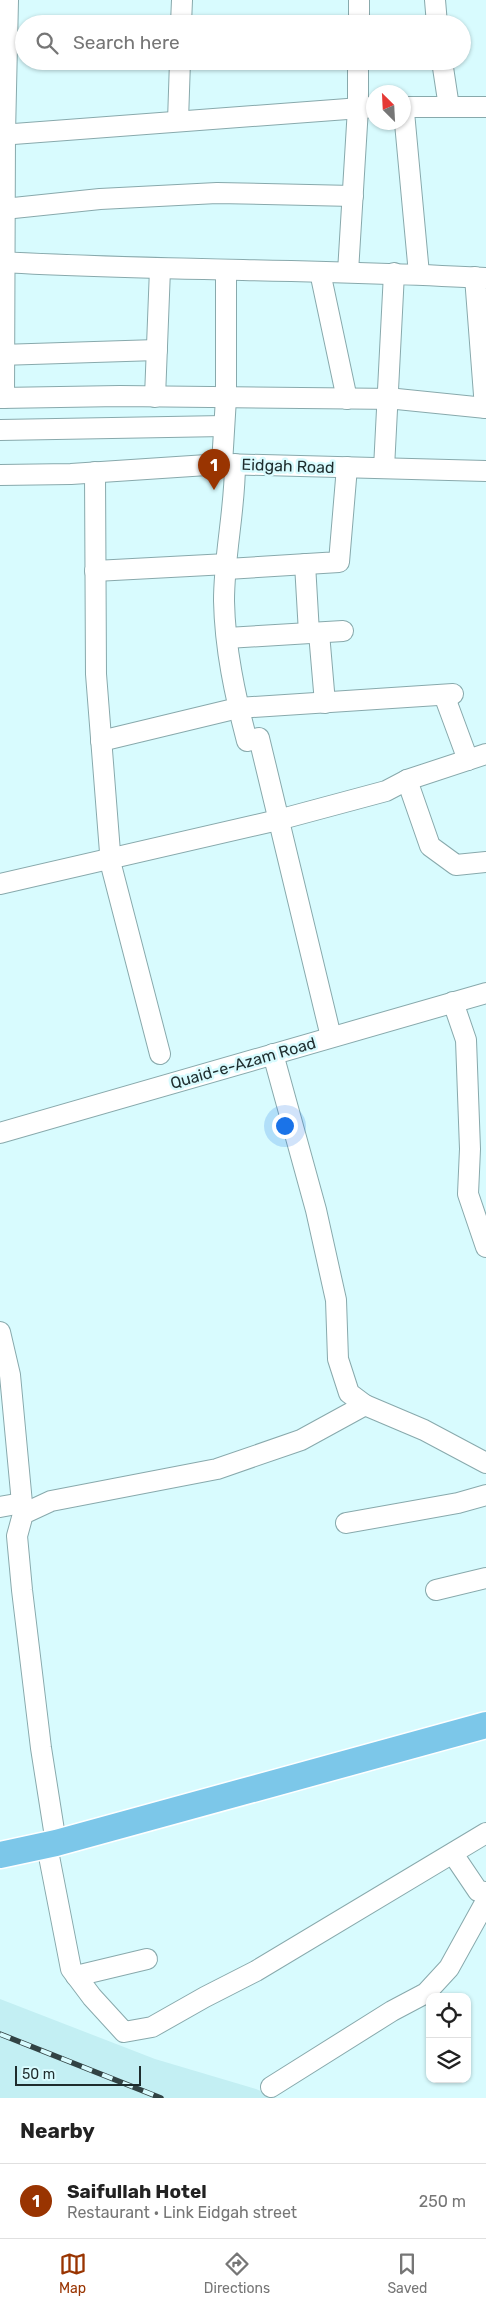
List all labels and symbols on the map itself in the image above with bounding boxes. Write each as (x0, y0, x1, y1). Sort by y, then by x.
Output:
north arrow (366, 85, 411, 130)
pin: 1 (198, 449, 230, 490)
street label: Eidgah Road (241, 455, 335, 477)
street label: Quaid-e-Azam Road (168, 1033, 318, 1093)
your location (272, 1113, 298, 1139)
scale bar (15, 2063, 141, 2086)

